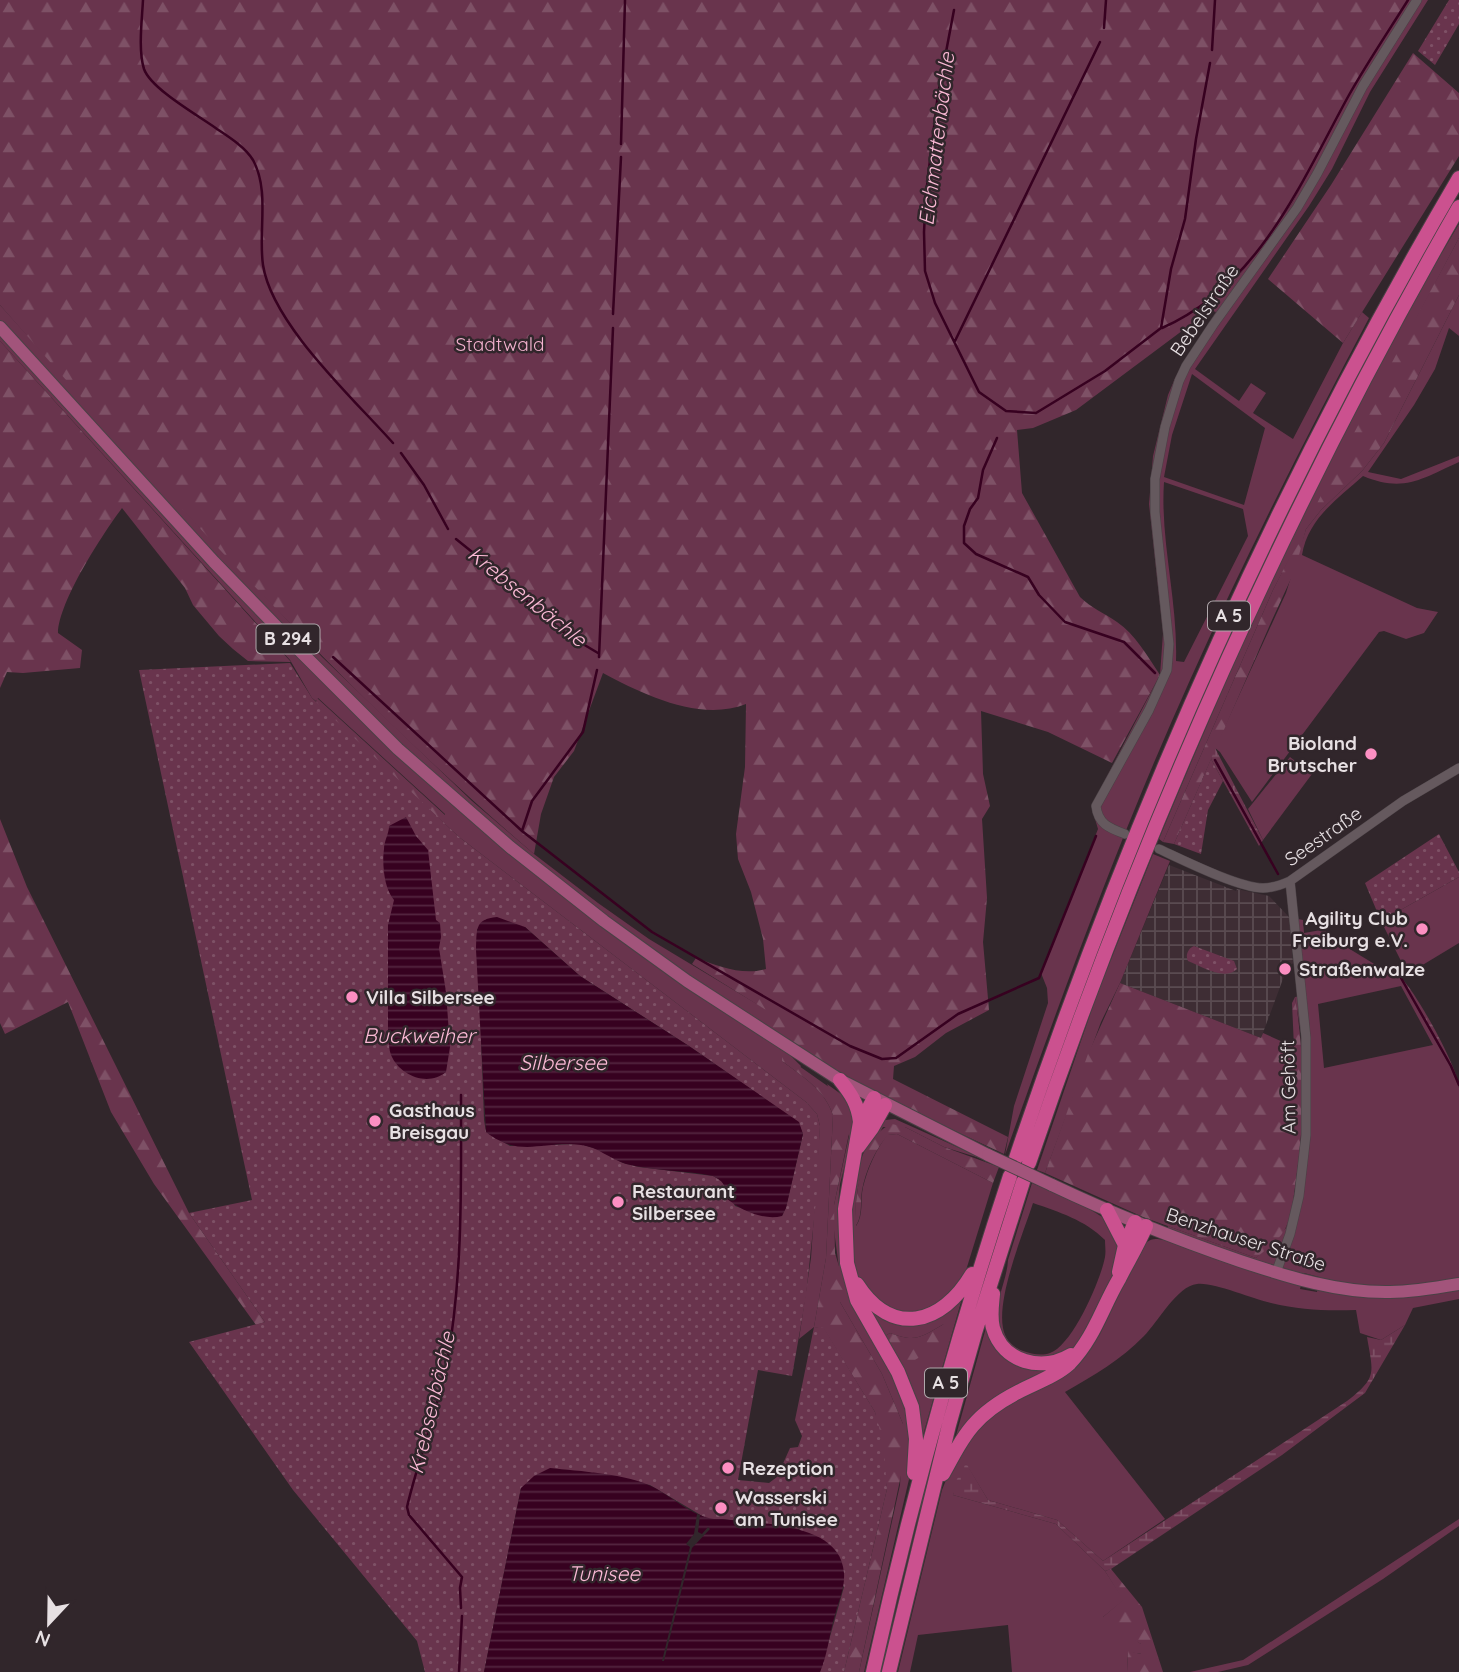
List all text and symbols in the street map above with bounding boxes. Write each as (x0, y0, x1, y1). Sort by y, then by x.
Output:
water label: Eichmattenbächle (913, 50, 960, 227)
street label: Bebelstraße (1164, 259, 1244, 361)
park label: Stadtwald (456, 332, 544, 356)
water label: Krebsenbächle (463, 541, 593, 653)
road number: A 5 (1208, 602, 1250, 630)
road number: B 294 (256, 624, 320, 654)
place label: Bioland Brutscher (1267, 731, 1357, 777)
marker: Bioland Brutscher (1363, 746, 1379, 762)
street label: Seestraße (1280, 801, 1366, 871)
place label: Agility Club Freiburg e.V. (1292, 906, 1408, 952)
marker: Agility Club Freiburg e.V. (1414, 921, 1430, 937)
place label: Straßenwalze (1299, 957, 1425, 981)
marker: Straßenwalze (1277, 961, 1293, 977)
place label: Villa Silbersee (366, 985, 495, 1009)
marker: Villa Silbersee (344, 989, 360, 1005)
water label: Buckweiher (363, 1022, 478, 1048)
street label: Am Gehöft (1275, 1040, 1301, 1134)
water label: Silbersee (519, 1049, 608, 1075)
place label: Gasthaus Breisgau (389, 1098, 475, 1144)
marker: Gasthaus Breisgau (367, 1113, 383, 1129)
place label: Restaurant Silbersee (632, 1179, 735, 1225)
marker: Restaurant Silbersee (610, 1194, 626, 1210)
street label: Benzhauser Straße (1163, 1202, 1329, 1276)
water label: Krebsenbächle (402, 1328, 460, 1476)
road number: A 5 (925, 1368, 967, 1398)
place label: Rezeption (742, 1456, 834, 1480)
marker: Rezeption (720, 1460, 736, 1476)
place label: Wasserski am Tunisee (735, 1485, 838, 1531)
marker: Wasserski am Tunisee (713, 1500, 729, 1516)
water label: Tunisee (568, 1560, 641, 1586)
north arrow (14, 1588, 84, 1658)
text: N (32, 1625, 54, 1653)

